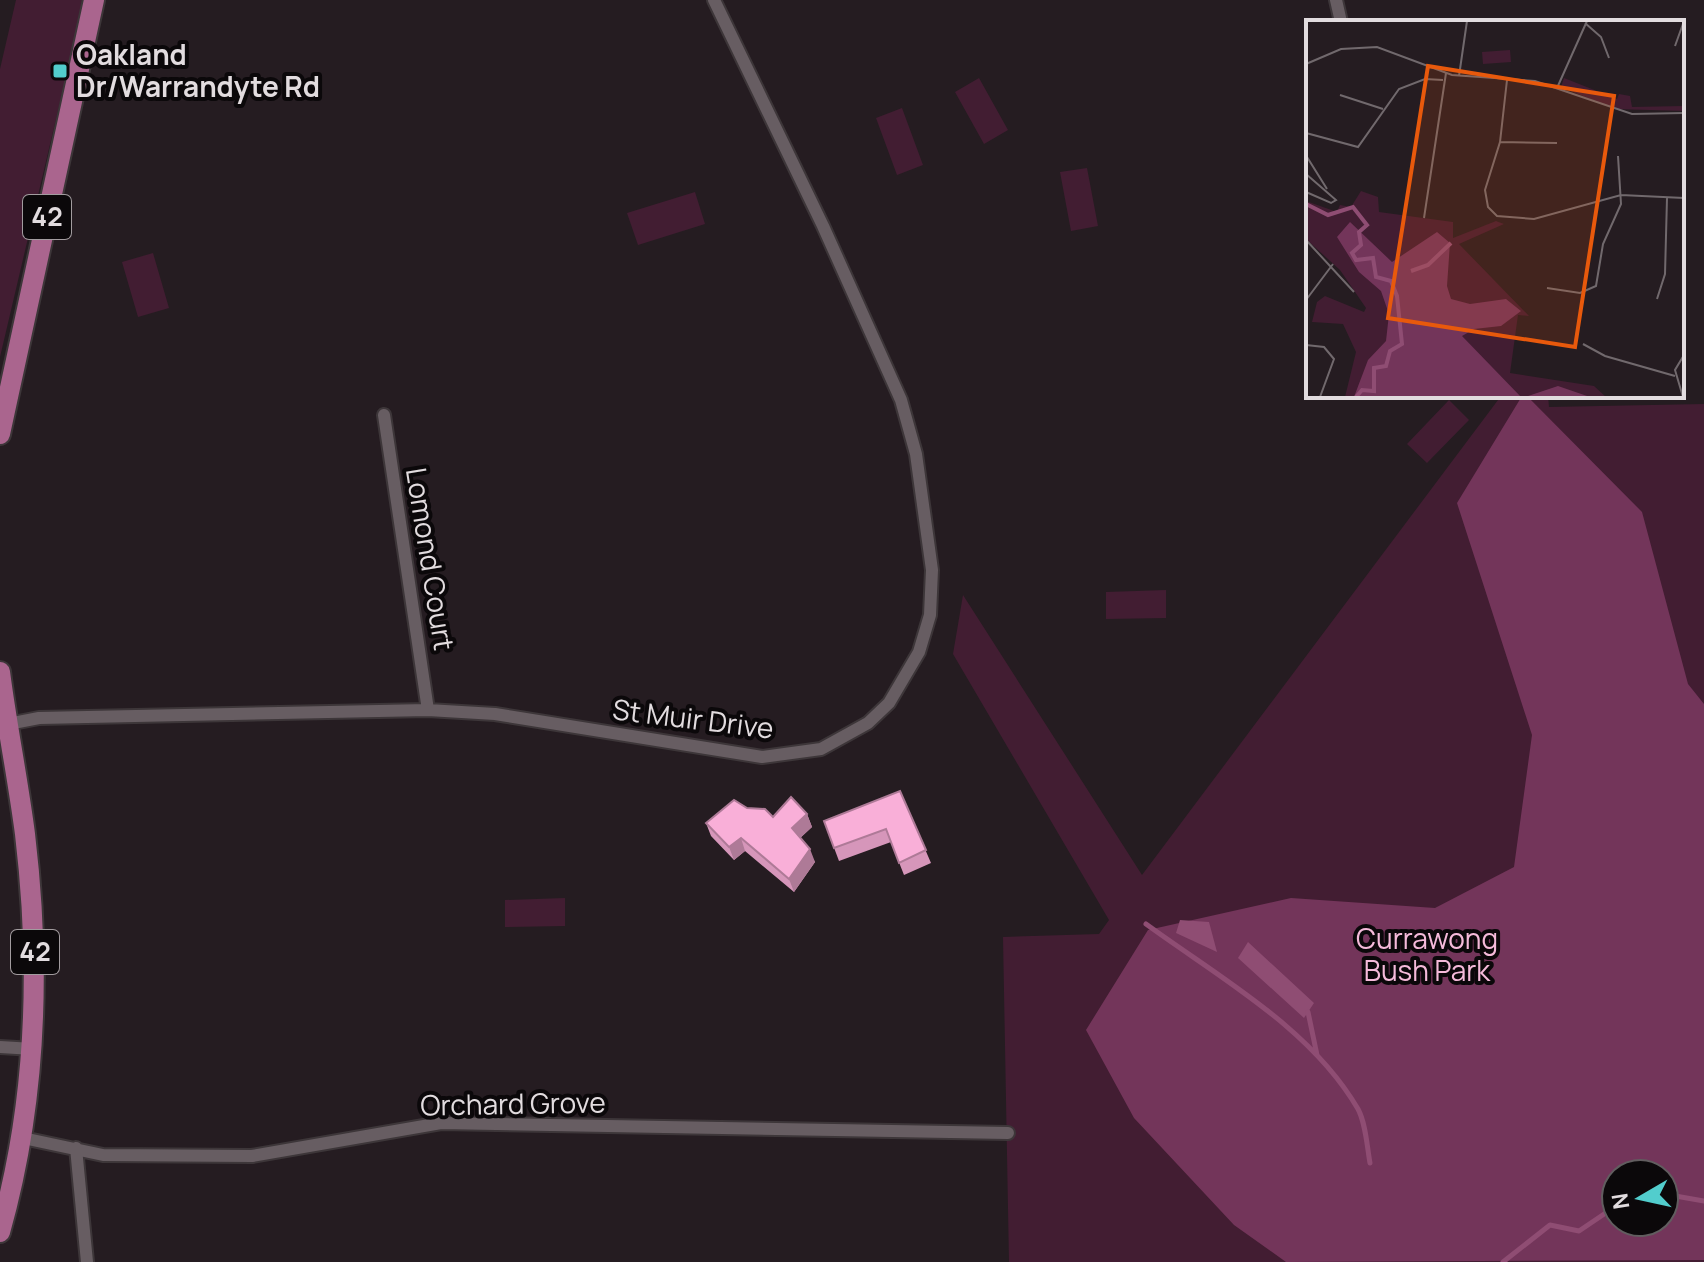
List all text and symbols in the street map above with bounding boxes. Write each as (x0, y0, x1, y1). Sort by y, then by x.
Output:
inset map (1306, 20, 1684, 398)
place label: Oakland Dr/Warrandyte Rd (76, 35, 320, 105)
marker: Oakland Dr/Warrandyte Rd (51, 62, 69, 80)
road number: 42 (23, 195, 71, 239)
street label: Lomond Court (398, 465, 464, 653)
street label: St Muir Drive (610, 689, 776, 747)
park label: Currawong Bush Park (1356, 919, 1498, 989)
road number: 42 (11, 930, 59, 974)
street label: Orchard Grove (420, 1082, 606, 1124)
north arrow (1600, 1158, 1680, 1238)
text: N (1604, 1191, 1636, 1211)

